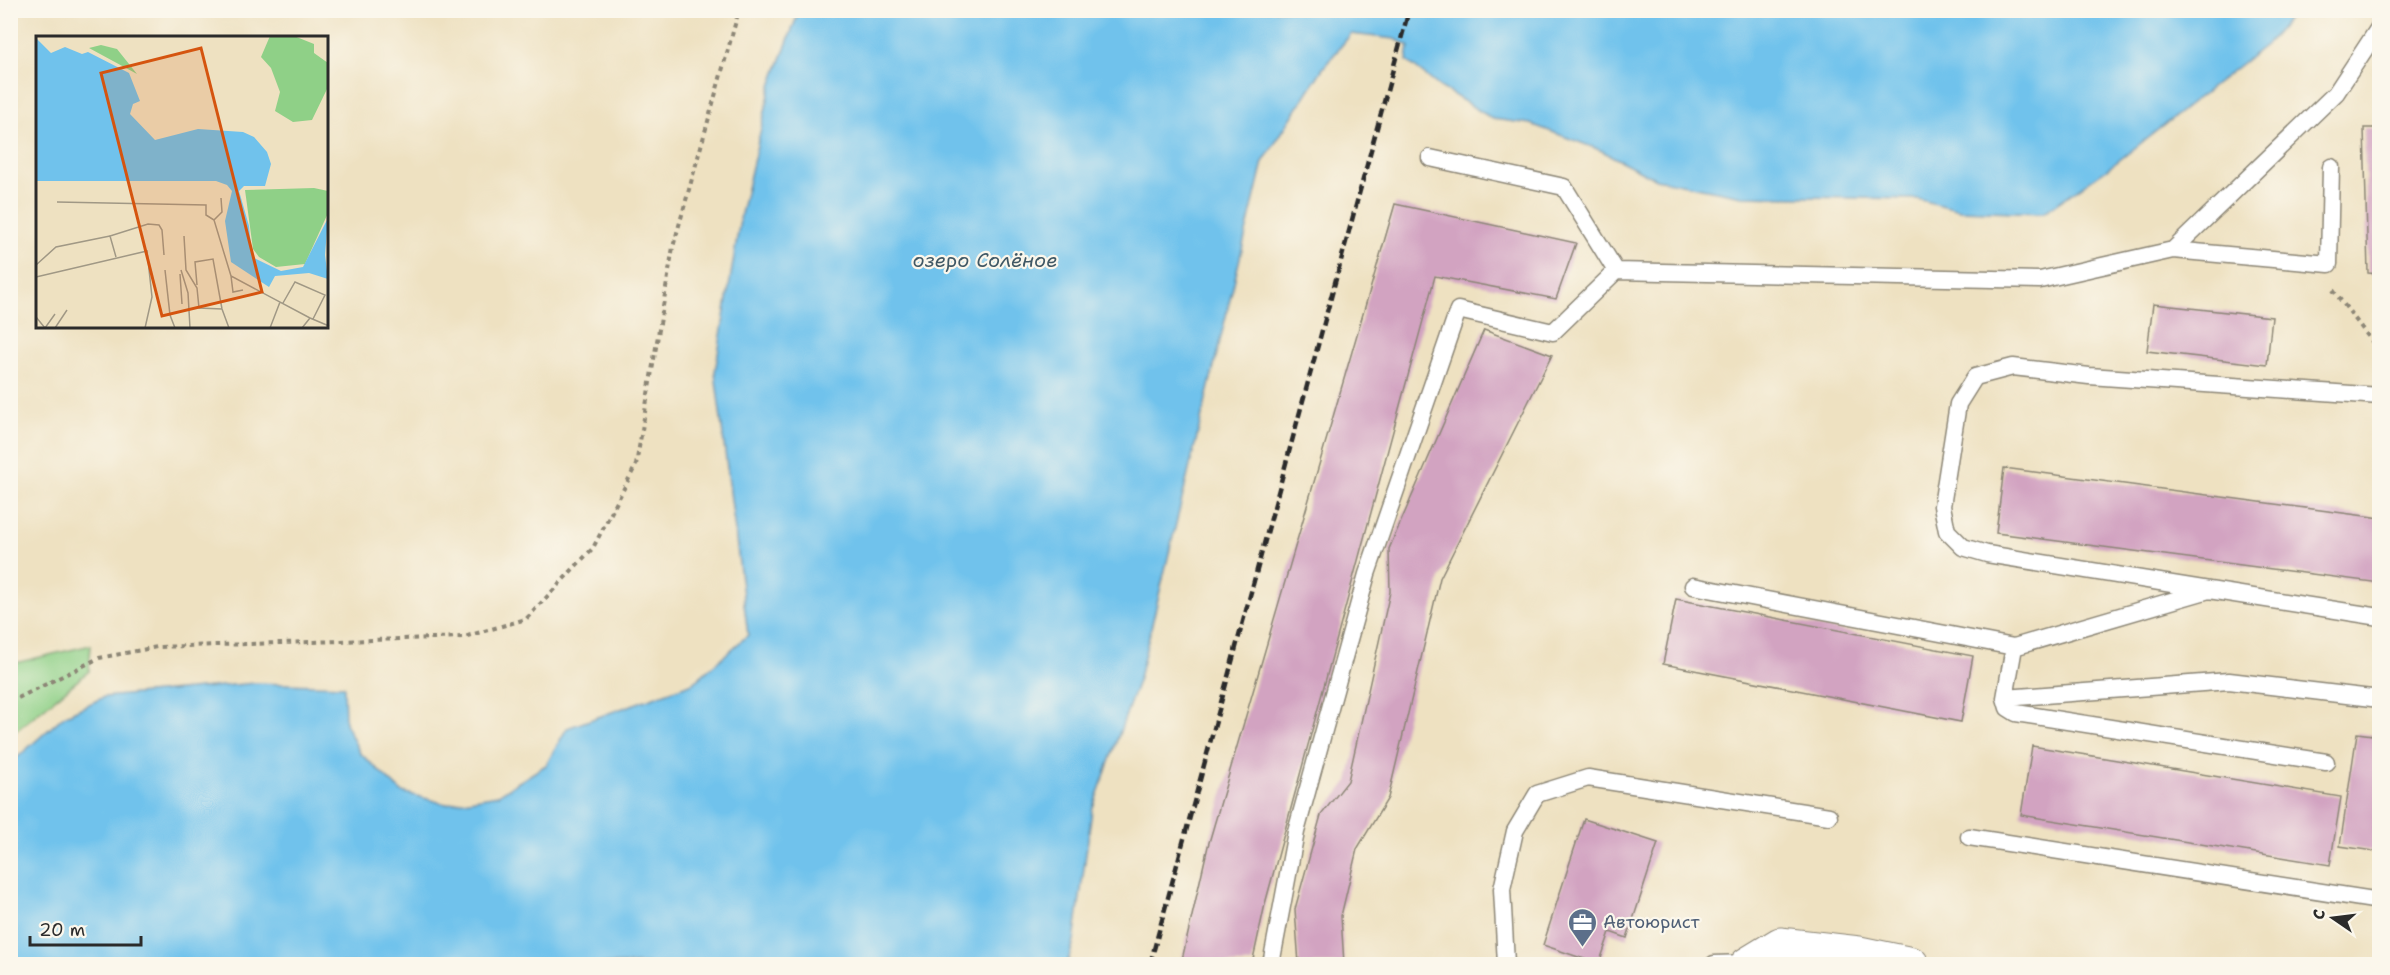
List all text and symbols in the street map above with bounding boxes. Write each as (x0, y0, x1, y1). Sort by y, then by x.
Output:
inset map (36, 36, 328, 328)
water label: озеро Солёное (913, 247, 1057, 273)
north arrow (2303, 888, 2363, 948)
office icon: Автоюрист (1566, 906, 1598, 948)
text: С (2308, 907, 2330, 922)
scale bar (30, 909, 141, 947)
place label: Автоюрист (1603, 910, 1701, 934)
text: 20 m (39, 918, 85, 942)

